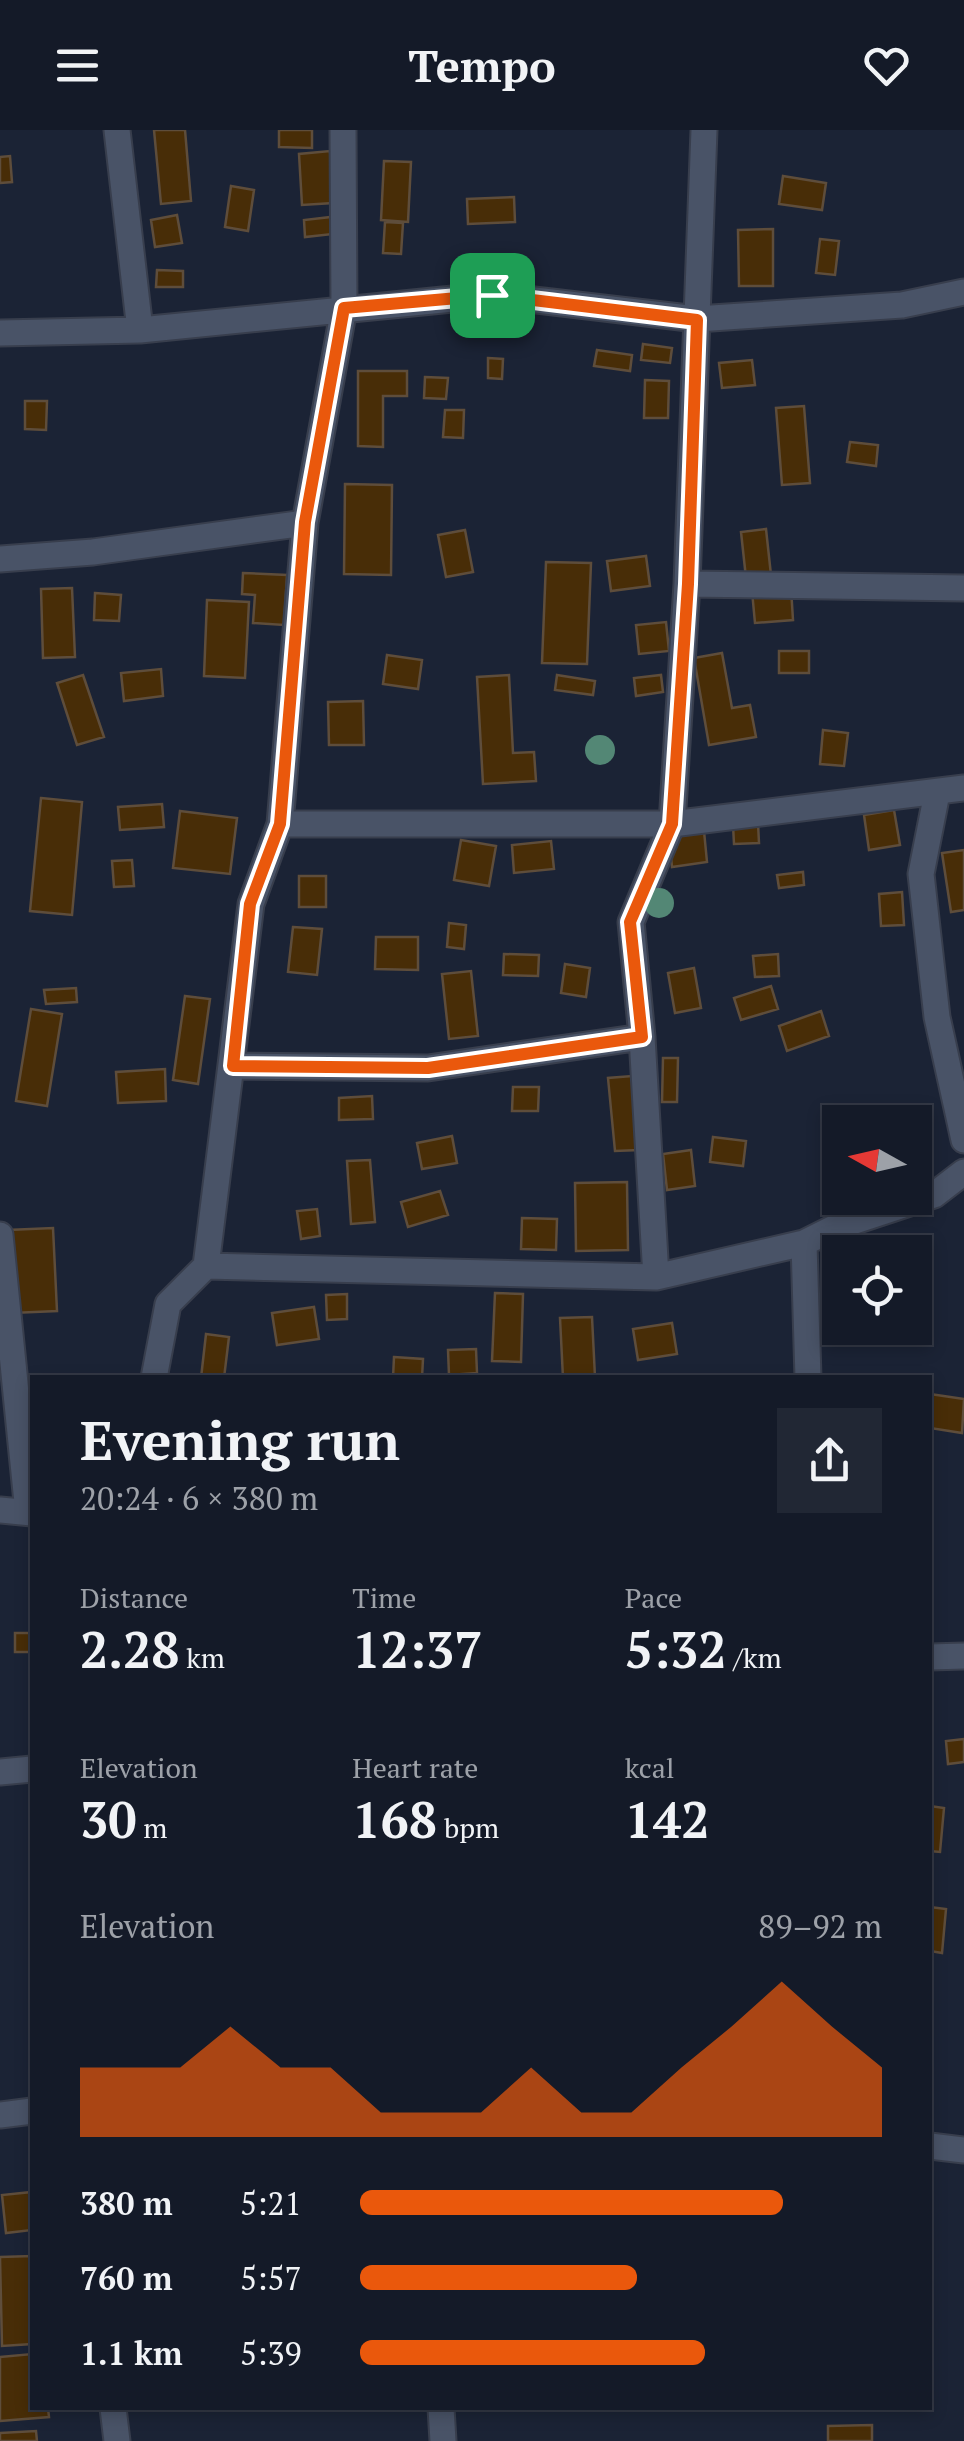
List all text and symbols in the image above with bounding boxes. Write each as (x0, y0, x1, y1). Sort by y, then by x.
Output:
text: Tempo (408, 35, 556, 95)
icon: menu (50, 38, 105, 93)
icon: heart (859, 38, 914, 93)
pin (450, 253, 535, 338)
icon: arrive (465, 268, 520, 323)
north arrow (822, 1105, 932, 1215)
map controls (822, 1105, 932, 1345)
button: locate (822, 1235, 932, 1345)
text: Evening run (80, 1403, 400, 1476)
button: share (777, 1408, 882, 1513)
text: 20:24 · 6 × 380 m (80, 1477, 318, 1519)
text: Distance (80, 1579, 188, 1616)
text: Time (352, 1579, 416, 1616)
text: Pace (625, 1579, 682, 1616)
text: 2.28 (80, 1616, 180, 1682)
text: 12:37 (352, 1616, 482, 1682)
text: 5:32 (625, 1616, 727, 1682)
text: km (180, 1639, 225, 1676)
text: /km (727, 1639, 782, 1676)
text: Elevation (80, 1749, 198, 1786)
text: Heart rate (352, 1749, 478, 1786)
text: kcal (625, 1749, 674, 1786)
text: 30 (80, 1786, 137, 1852)
text: 168 (352, 1786, 437, 1852)
text: 142 (625, 1786, 709, 1852)
text: m (137, 1809, 167, 1846)
text: bpm (437, 1809, 499, 1846)
text: Elevation (80, 1905, 214, 1947)
text: 89–92 m (758, 1905, 882, 1947)
text: 380 m (80, 2182, 172, 2224)
text: 5:21 (240, 2182, 302, 2224)
text: 760 m (80, 2257, 172, 2299)
text: 5:57 (240, 2257, 302, 2299)
text: 1.1 km (80, 2332, 183, 2374)
text: 5:39 (240, 2332, 302, 2374)

